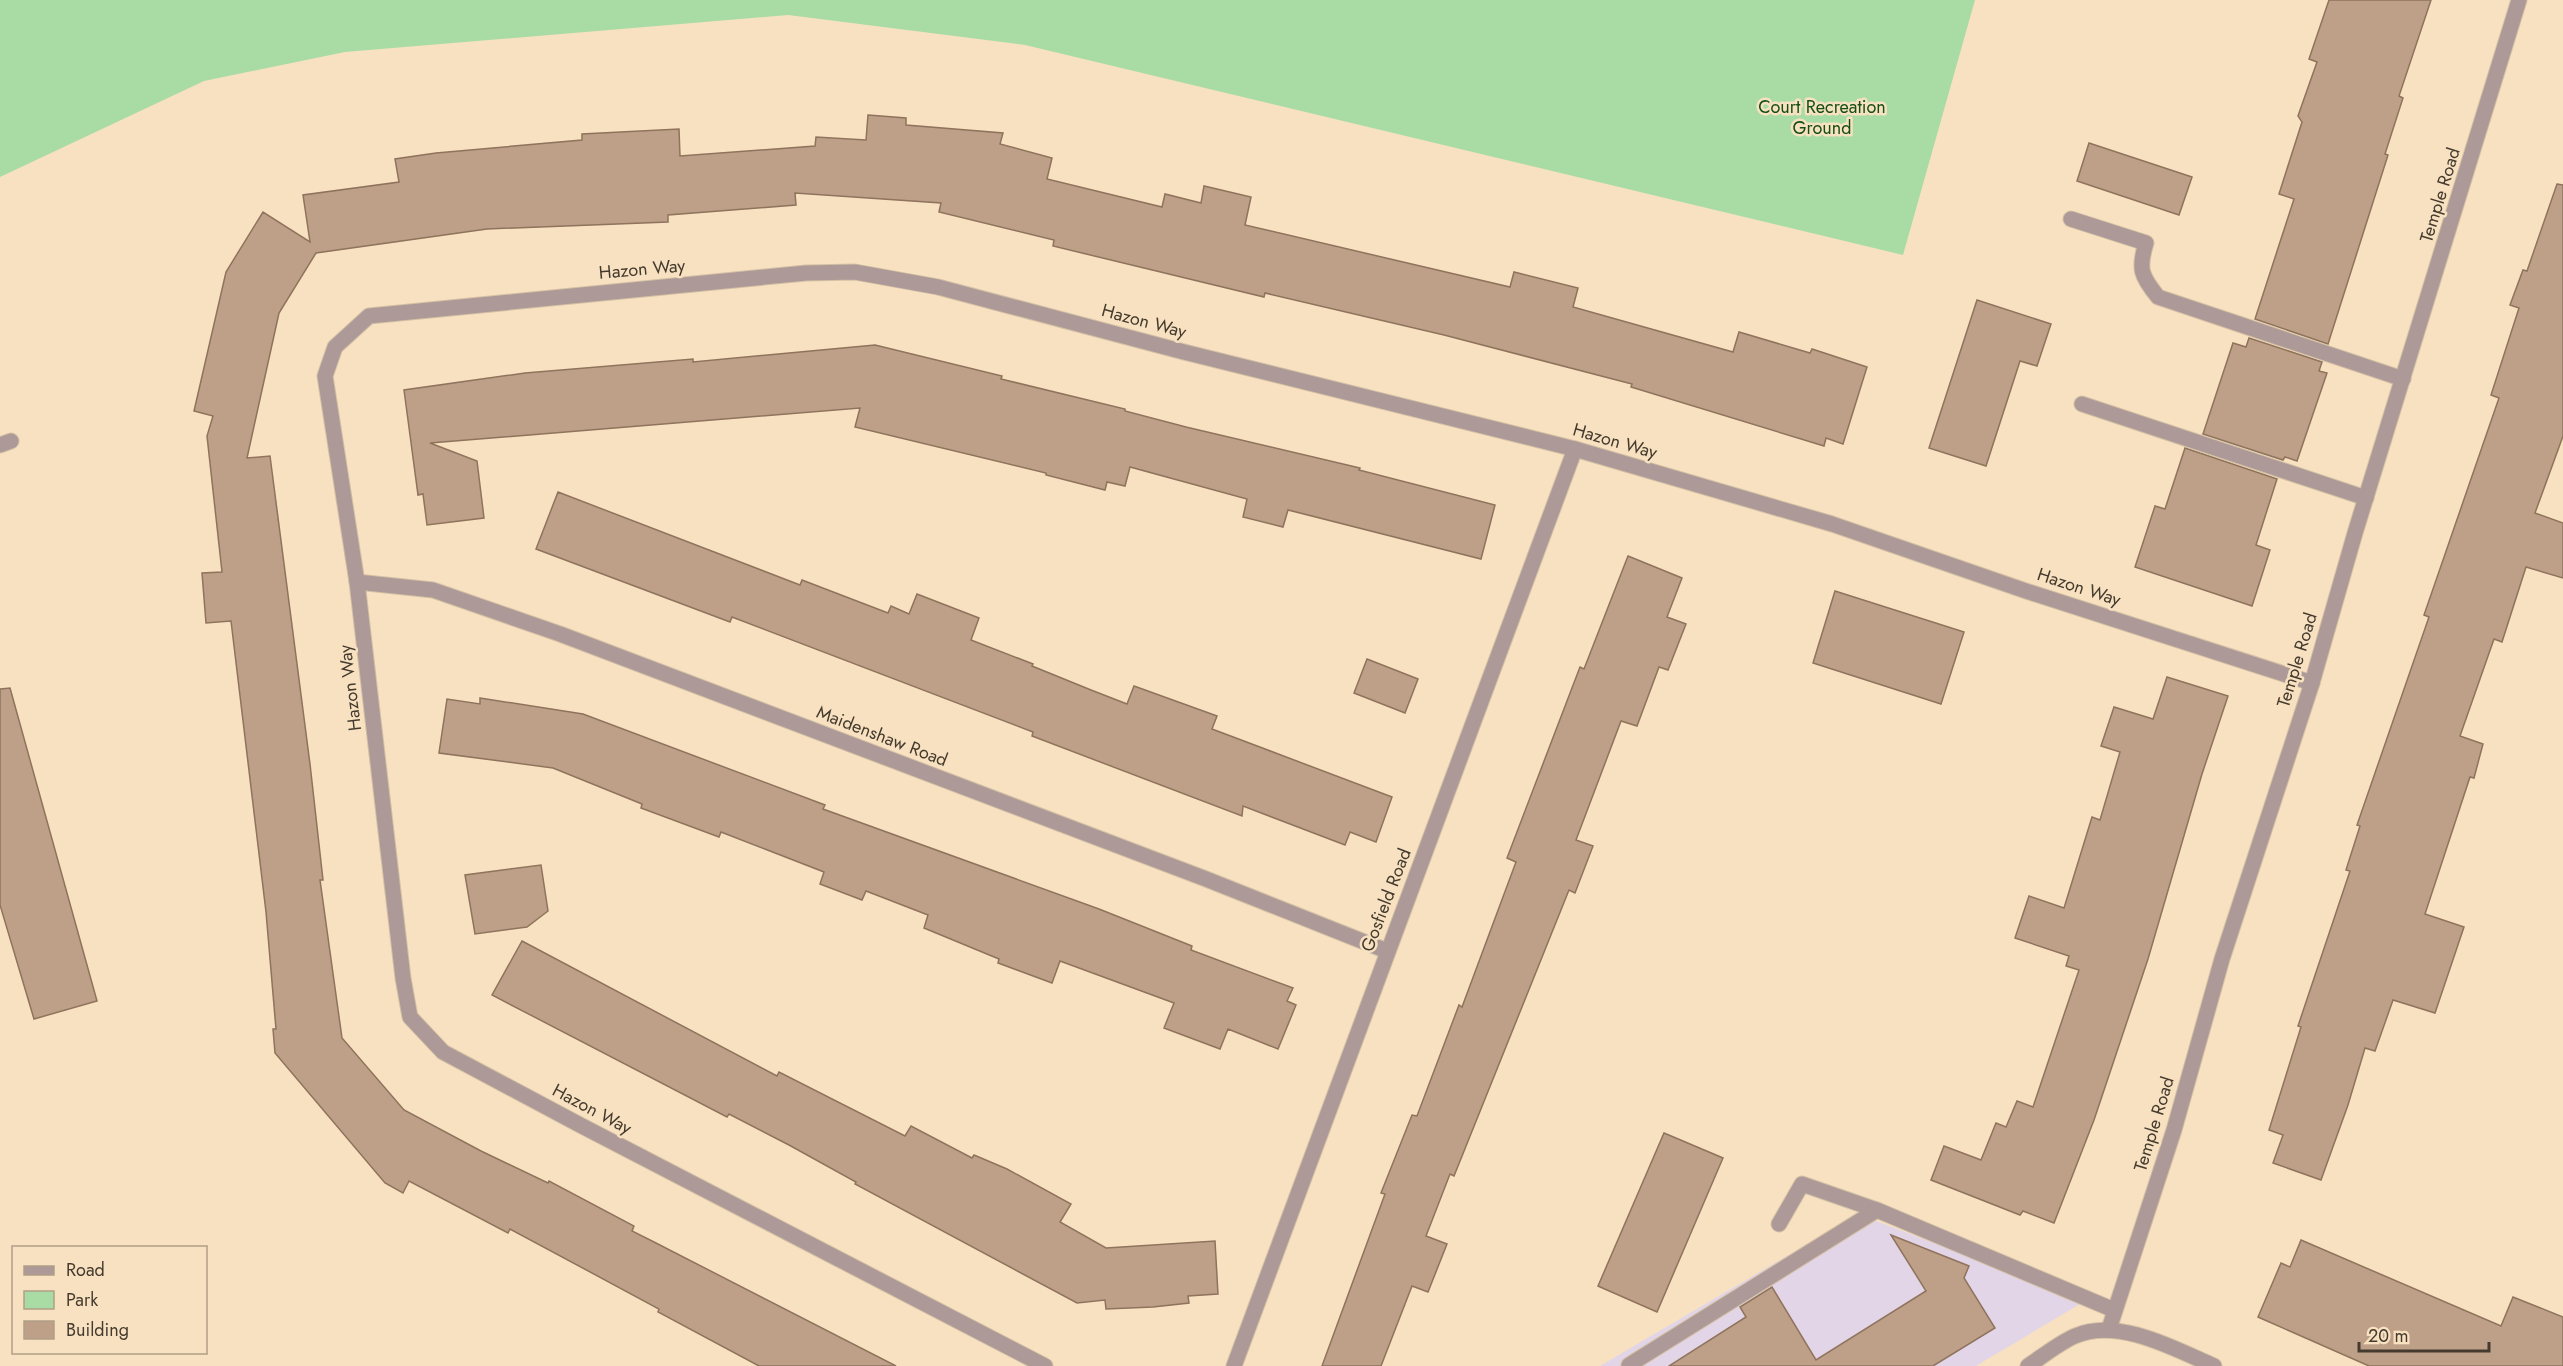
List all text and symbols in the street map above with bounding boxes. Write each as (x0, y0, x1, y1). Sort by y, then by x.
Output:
park label: Court Recreation Ground (1758, 94, 1886, 141)
street label: Temple Road (2413, 144, 2467, 246)
street label: Hazon Way (598, 252, 686, 286)
street label: Hazon Way (1099, 297, 1189, 345)
street label: Hazon Way (1570, 417, 1660, 465)
street label: Hazon Way (2034, 561, 2124, 613)
street label: Temple Road (2270, 609, 2324, 711)
street label: Hazon Way (332, 643, 368, 733)
street label: Maidenshaw Road (813, 699, 951, 773)
street label: Gosfield Road (1354, 845, 1418, 955)
street label: Temple Road (2127, 1073, 2181, 1175)
street label: Hazon Way (548, 1077, 636, 1141)
legend (12, 1246, 207, 1354)
text: Road (66, 1257, 105, 1283)
text: Park (66, 1287, 98, 1313)
scale bar (2359, 1315, 2490, 1353)
text: Building (66, 1317, 129, 1343)
text: 20 m (2368, 1323, 2408, 1349)

